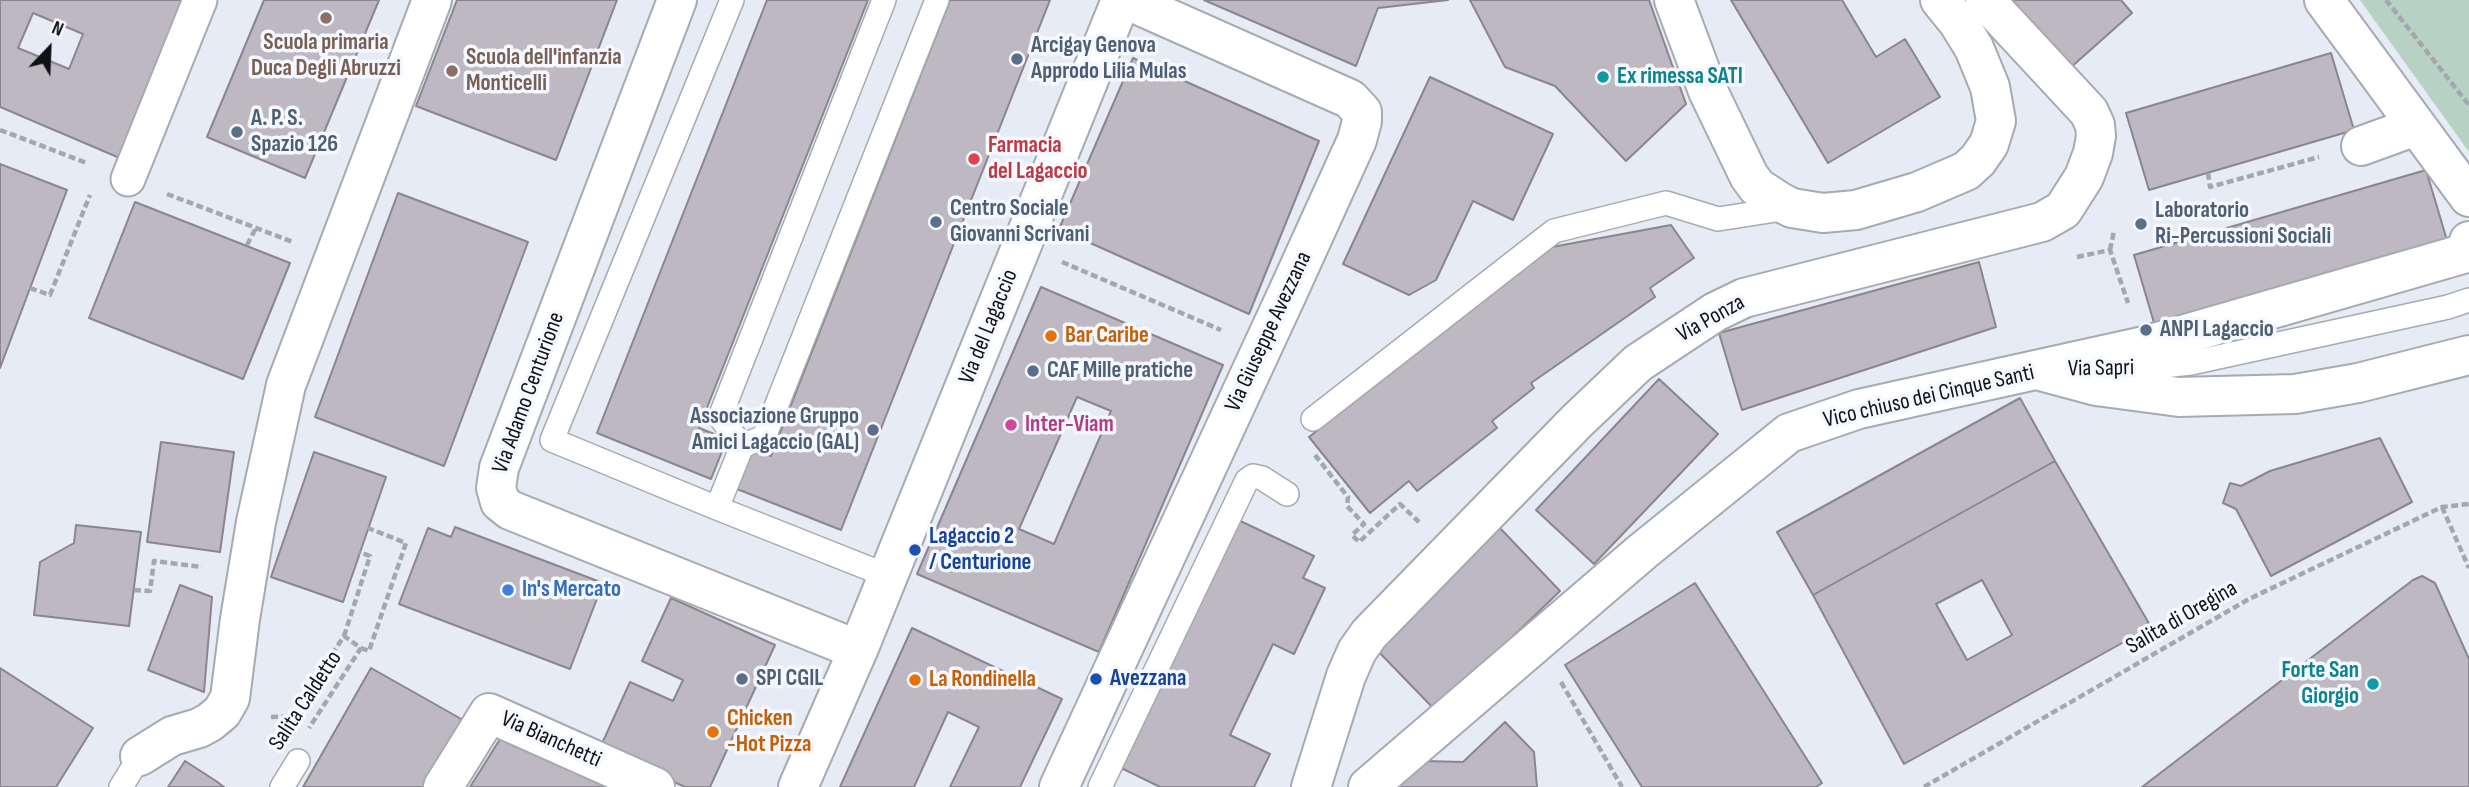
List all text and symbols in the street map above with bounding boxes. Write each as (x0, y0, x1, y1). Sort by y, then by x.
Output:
marker: Scuola primaria Duca Degli Abruzzi (318, 10, 334, 26)
north arrow (14, 14, 84, 84)
text: N (48, 17, 67, 42)
place label: Scuola primaria Duca Degli Abruzzi (251, 29, 401, 83)
place label: Arcigay Genova Approdo Lilia Mulas (1031, 32, 1187, 86)
place label: Scuola dell'infanzia Monticelli (466, 44, 622, 98)
marker: Arcigay Genova Approdo Lilia Mulas (1009, 51, 1025, 67)
marker: Scuola dell'infanzia Monticelli (444, 63, 460, 79)
place label: Ex rimessa SATI (1617, 63, 1743, 91)
marker: Ex rimessa SATI (1595, 69, 1611, 85)
place label: A. P. S. Spazio 126 (251, 105, 338, 159)
marker: A. P. S. Spazio 126 (229, 124, 245, 140)
place label: Farmacia del Lagaccio (988, 132, 1088, 186)
marker: Farmacia del Lagaccio (966, 151, 982, 167)
place label: Centro Sociale Giovanni Scrivani (950, 195, 1089, 249)
place label: Laboratorio Ri-Percussioni Sociali (2155, 197, 2331, 251)
marker: Centro Sociale Giovanni Scrivani (928, 214, 944, 230)
marker: Laboratorio Ri-Percussioni Sociali (2133, 216, 2149, 232)
street label: Via Giuseppe Avezzana (1220, 247, 1318, 417)
street label: Via del Lagaccio (954, 266, 1024, 388)
street label: Via Ponza (1672, 289, 1750, 349)
street label: Via Adamo Centurione (487, 309, 571, 477)
place label: ANPI Lagaccio (2160, 316, 2274, 344)
place label: Bar Caribe (1065, 322, 1149, 350)
marker: ANPI Lagaccio (2138, 322, 2154, 338)
marker: Bar Caribe (1043, 328, 1059, 344)
street label: Via Sapri (2068, 355, 2134, 383)
place label: CAF Mille pratiche (1047, 357, 1193, 385)
street label: Vico chiuso dei Cinque Santi (1821, 359, 2037, 435)
marker: CAF Mille pratiche (1025, 363, 1041, 379)
place label: Associazione Gruppo Amici Lagaccio (GAL) (690, 403, 859, 457)
place label: Inter-Viam (1025, 411, 1114, 439)
marker: Inter-Viam (1003, 417, 1019, 433)
marker: Associazione Gruppo Amici Lagaccio (GAL) (865, 422, 881, 438)
place label: Lagaccio 2 / Centurione (929, 523, 1031, 577)
marker: Lagaccio 2 / Centurione (907, 542, 923, 558)
street label: Salita di Oregina (2122, 575, 2242, 661)
place label: In's Mercato (522, 576, 621, 604)
marker: In's Mercato (500, 582, 516, 598)
street label: Salita Caldetto (264, 646, 348, 756)
place label: Forte San Giorgio (2281, 657, 2359, 711)
place label: SPI CGIL (756, 665, 823, 693)
place label: Avezzana (1110, 665, 1186, 693)
place label: La Rondinella (929, 666, 1036, 694)
marker: SPI CGIL (734, 671, 750, 687)
marker: Avezzana (1088, 671, 1104, 687)
marker: La Rondinella (907, 672, 923, 688)
marker: Forte San Giorgio (2365, 676, 2381, 692)
place label: Chicken -Hot Pizza (727, 705, 811, 759)
street label: Via Bianchetti (497, 706, 605, 774)
marker: Chicken -Hot Pizza (705, 724, 721, 740)

